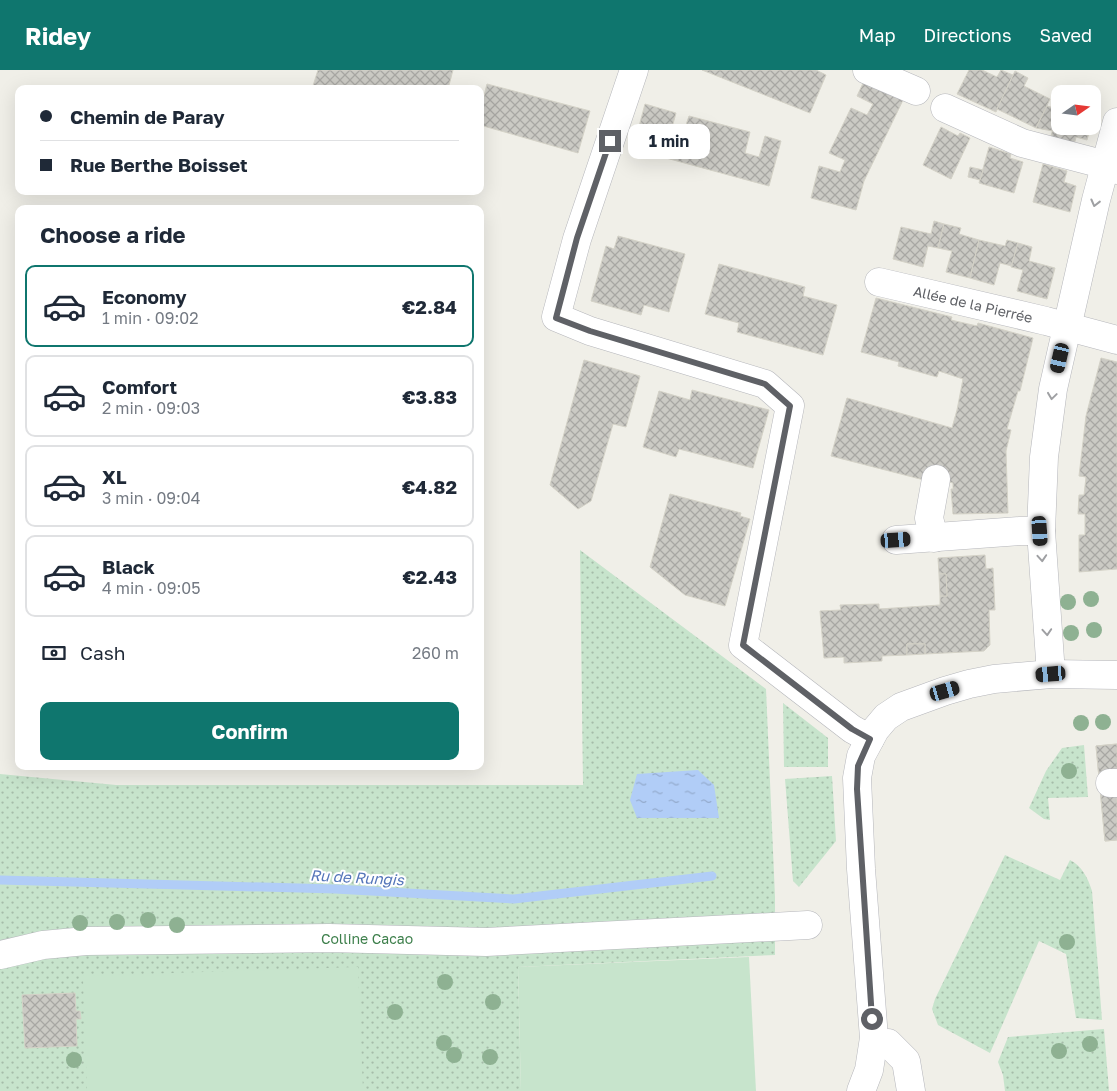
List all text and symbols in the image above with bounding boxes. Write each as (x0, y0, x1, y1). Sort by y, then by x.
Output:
text: Ridey (25, 21, 91, 50)
text: Map (859, 24, 895, 46)
text: Directions (923, 24, 1011, 46)
text: Saved (1039, 24, 1092, 46)
north arrow (1051, 85, 1101, 135)
map controls (1051, 85, 1101, 135)
text: Chemin de Paray (70, 105, 225, 128)
callout: 1 min (628, 124, 710, 158)
route end (599, 130, 621, 152)
text: 1 min (649, 131, 689, 151)
text: Rue Berthe Boisset (70, 153, 248, 176)
one-way arrow (1090, 199, 1101, 208)
text: Choose a ride (40, 221, 186, 248)
street label: Allée de la Pierrée (912, 282, 1034, 326)
icon: car (42, 284, 87, 329)
text: Economy (102, 285, 187, 308)
text: €2.84 (402, 295, 457, 318)
text: 1 min · 09:02 (102, 308, 198, 328)
car (1049, 342, 1070, 374)
icon: car (42, 374, 87, 419)
text: Comfort (102, 375, 177, 398)
text: €3.83 (402, 385, 457, 408)
one-way arrow (1047, 392, 1058, 400)
text: 2 min · 09:03 (102, 398, 200, 418)
icon: car (42, 464, 87, 509)
text: XL (102, 465, 127, 488)
text: €4.82 (402, 475, 457, 498)
text: 3 min · 09:04 (102, 488, 201, 508)
car (1031, 516, 1048, 546)
car (880, 531, 911, 549)
icon: car (42, 554, 87, 599)
one-way arrow (1037, 554, 1048, 562)
text: Black (102, 555, 155, 578)
text: €2.43 (402, 565, 457, 588)
text: 4 min · 09:05 (102, 578, 200, 598)
one-way arrow (1042, 629, 1053, 637)
icon: cash (40, 639, 68, 667)
text: Cash (80, 641, 125, 664)
text: 260 m (412, 643, 459, 663)
car (1035, 665, 1066, 683)
car (928, 680, 961, 702)
button: Confirm (40, 702, 459, 760)
water label: Ru de Rungis (310, 866, 405, 889)
park label: Colline Cacao (321, 930, 413, 947)
route start (861, 1008, 883, 1030)

